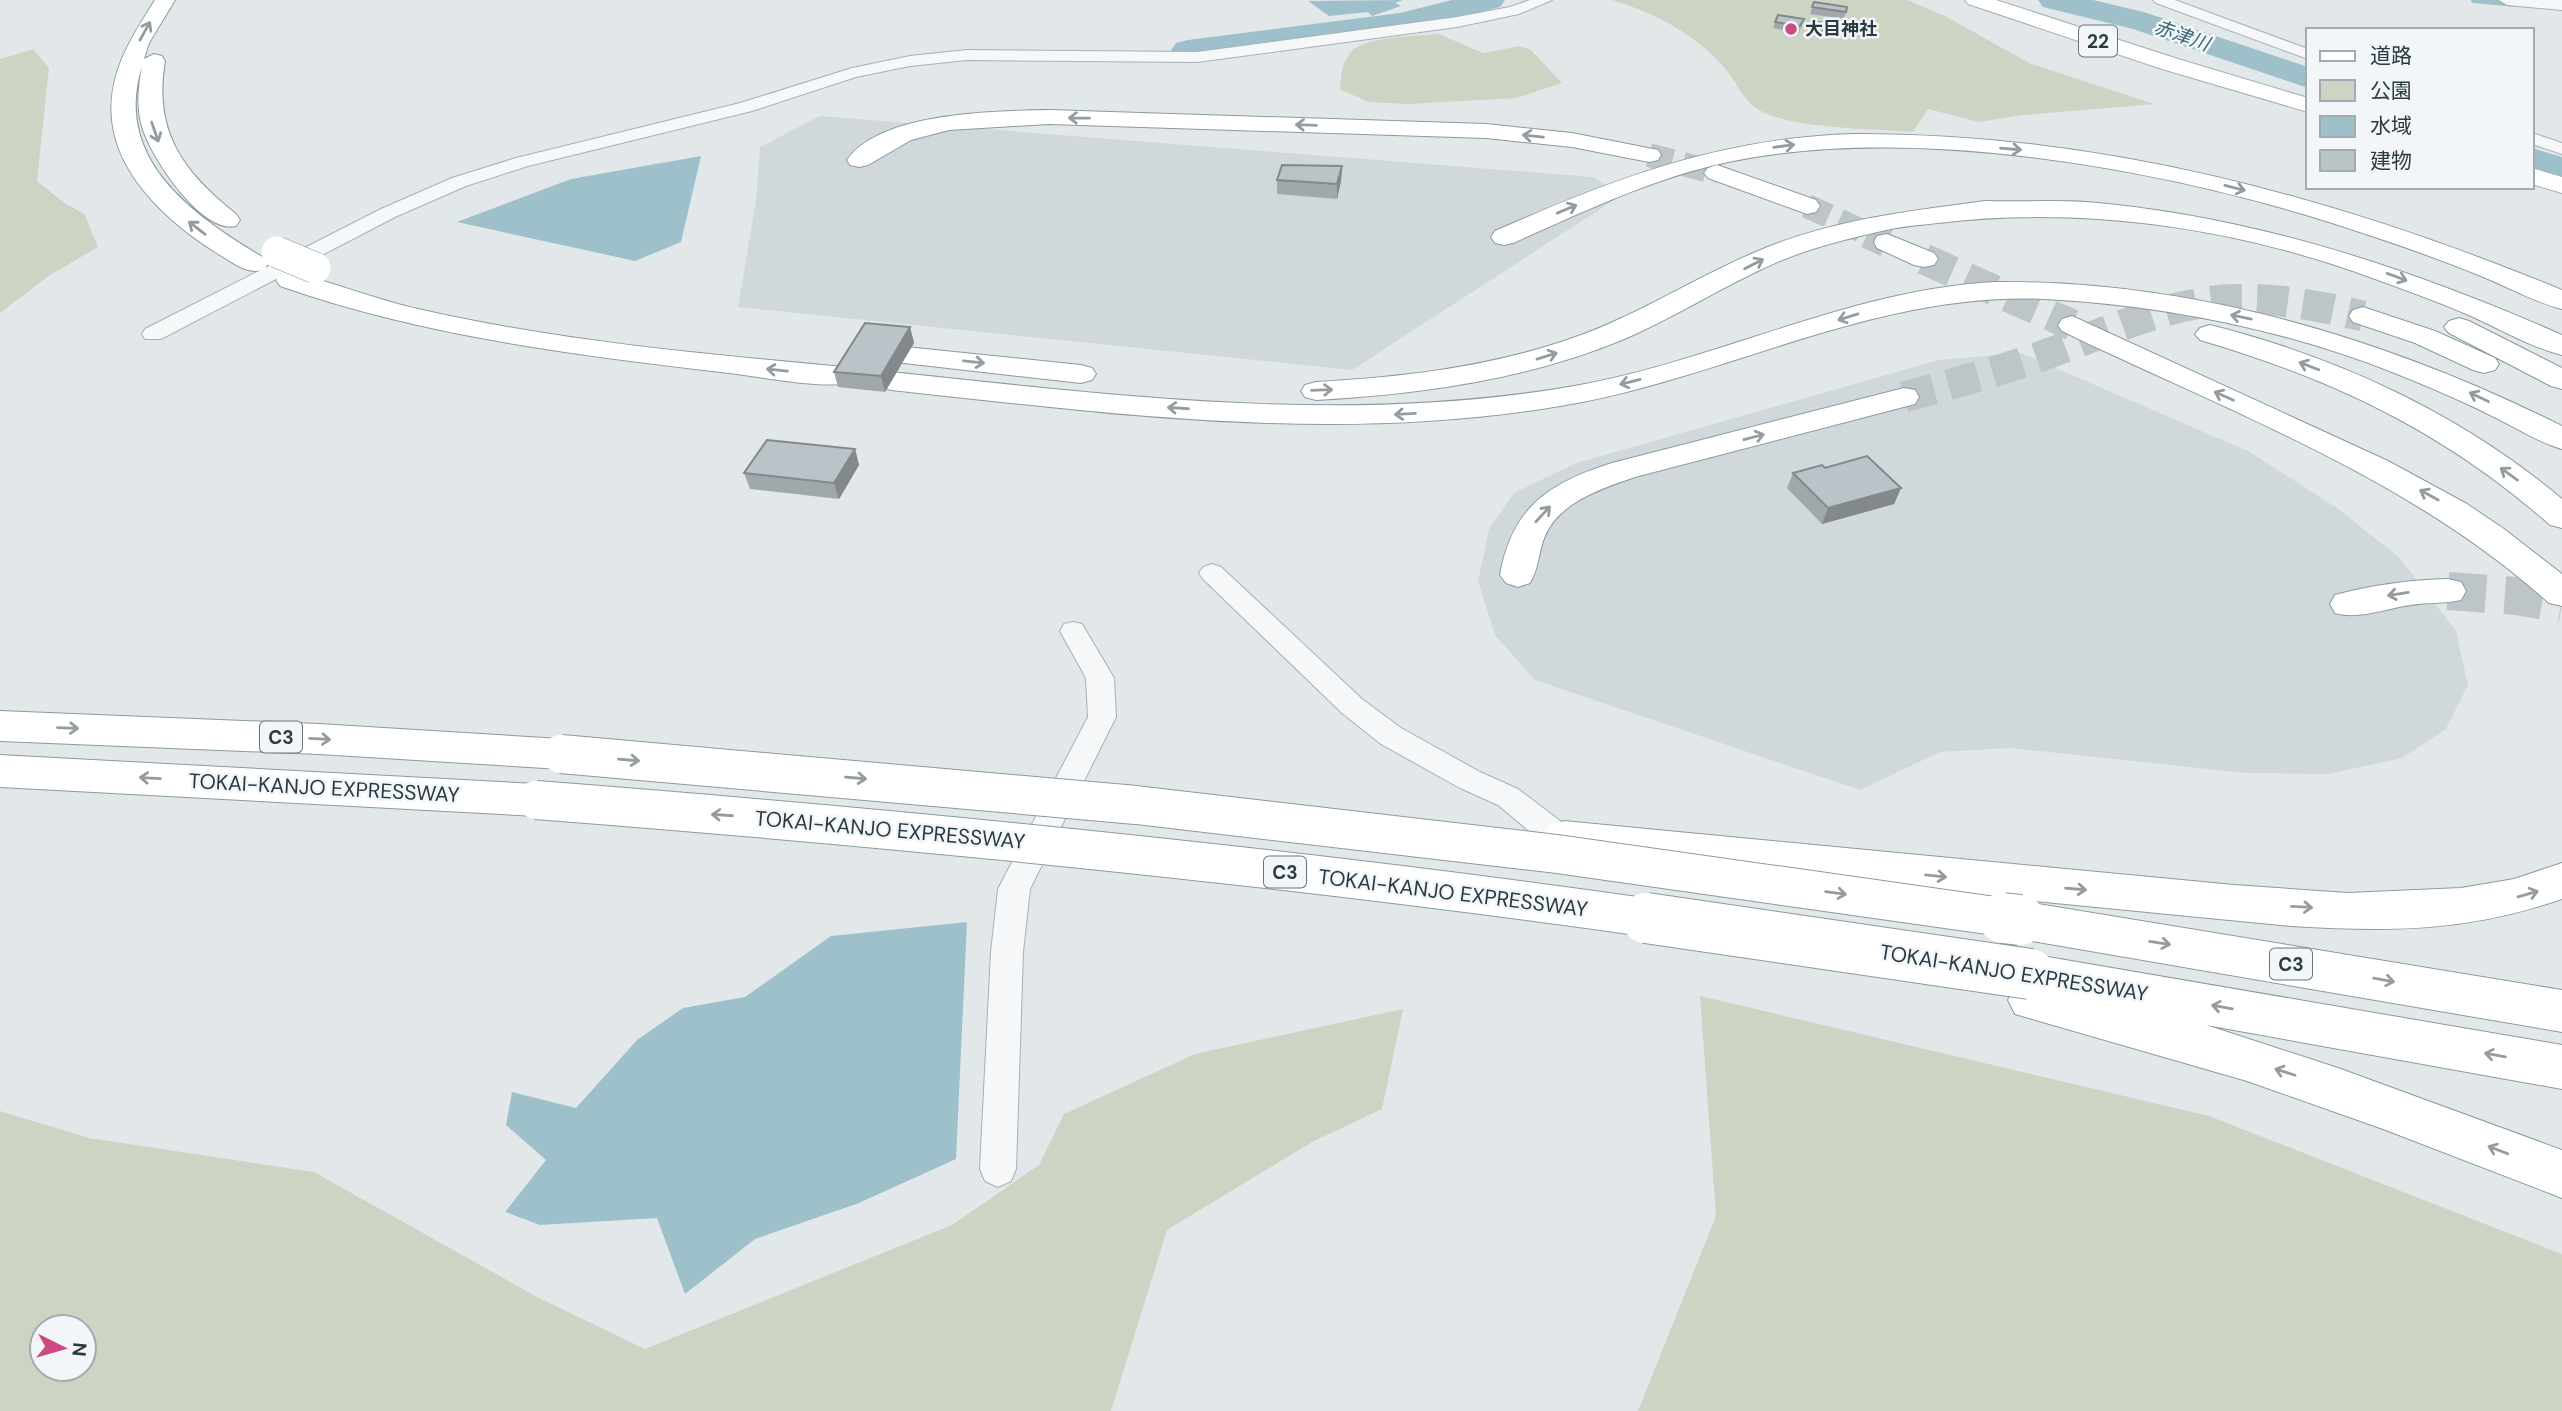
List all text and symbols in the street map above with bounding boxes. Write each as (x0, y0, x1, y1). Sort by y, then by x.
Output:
water label: 赤津川 (2151, 14, 2215, 57)
place label: 大目神社 (1805, 17, 1877, 41)
one-way arrow (138, 21, 152, 41)
marker: 大目神社 (1783, 21, 1799, 37)
road number: 22 (2079, 25, 2117, 56)
legend (2306, 28, 2534, 189)
text: 道路 (2370, 42, 2412, 70)
text: 公園 (2370, 77, 2412, 105)
one-way arrow (1067, 111, 1090, 125)
text: 水域 (2370, 112, 2412, 140)
one-way arrow (1295, 118, 1318, 131)
one-way arrow (150, 121, 162, 143)
one-way arrow (1522, 129, 1545, 142)
one-way arrow (1772, 139, 1795, 152)
one-way arrow (1999, 143, 2022, 156)
text: 建物 (2370, 147, 2412, 175)
one-way arrow (2223, 182, 2246, 195)
one-way arrow (1555, 202, 1577, 215)
one-way arrow (188, 220, 206, 235)
one-way arrow (1743, 256, 1764, 270)
one-way arrow (2386, 272, 2408, 285)
one-way arrow (2230, 310, 2253, 324)
one-way arrow (1837, 311, 1859, 324)
one-way arrow (1535, 349, 1557, 362)
one-way arrow (962, 356, 984, 369)
one-way arrow (2299, 359, 2321, 372)
one-way arrow (766, 363, 789, 376)
one-way arrow (1619, 376, 1642, 389)
one-way arrow (1310, 384, 1333, 397)
one-way arrow (2214, 389, 2236, 402)
one-way arrow (2469, 390, 2490, 403)
one-way arrow (1167, 401, 1190, 414)
one-way arrow (1394, 407, 1417, 420)
one-way arrow (1743, 430, 1765, 443)
one-way arrow (2500, 466, 2519, 481)
one-way arrow (2420, 488, 2440, 502)
one-way arrow (1534, 505, 1551, 523)
one-way arrow (2387, 588, 2410, 601)
one-way arrow (56, 722, 79, 735)
road number: C3 (260, 722, 302, 752)
one-way arrow (308, 733, 331, 746)
one-way arrow (617, 754, 640, 767)
street label: TOKAI-KANJO EXPRESSWAY (188, 767, 460, 809)
one-way arrow (138, 771, 161, 784)
one-way arrow (844, 772, 867, 785)
street label: TOKAI-KANJO EXPRESSWAY (754, 804, 1026, 856)
one-way arrow (712, 808, 734, 821)
road number: C3 (1264, 856, 1306, 888)
street label: TOKAI-KANJO EXPRESSWAY (1317, 863, 1589, 923)
one-way arrow (1924, 869, 1947, 882)
one-way arrow (2064, 883, 2086, 896)
one-way arrow (1824, 887, 1847, 900)
one-way arrow (2517, 887, 2539, 900)
one-way arrow (2291, 901, 2314, 914)
one-way arrow (2148, 937, 2171, 950)
street label: TOKAI-KANJO EXPRESSWAY (1878, 938, 2150, 1008)
road number: C3 (2270, 948, 2312, 980)
one-way arrow (2372, 974, 2395, 987)
one-way arrow (2212, 1000, 2234, 1013)
one-way arrow (2484, 1048, 2507, 1061)
one-way arrow (2274, 1065, 2296, 1077)
one-way arrow (2488, 1142, 2510, 1155)
north arrow (28, 1313, 98, 1383)
text: N (66, 1341, 92, 1357)

